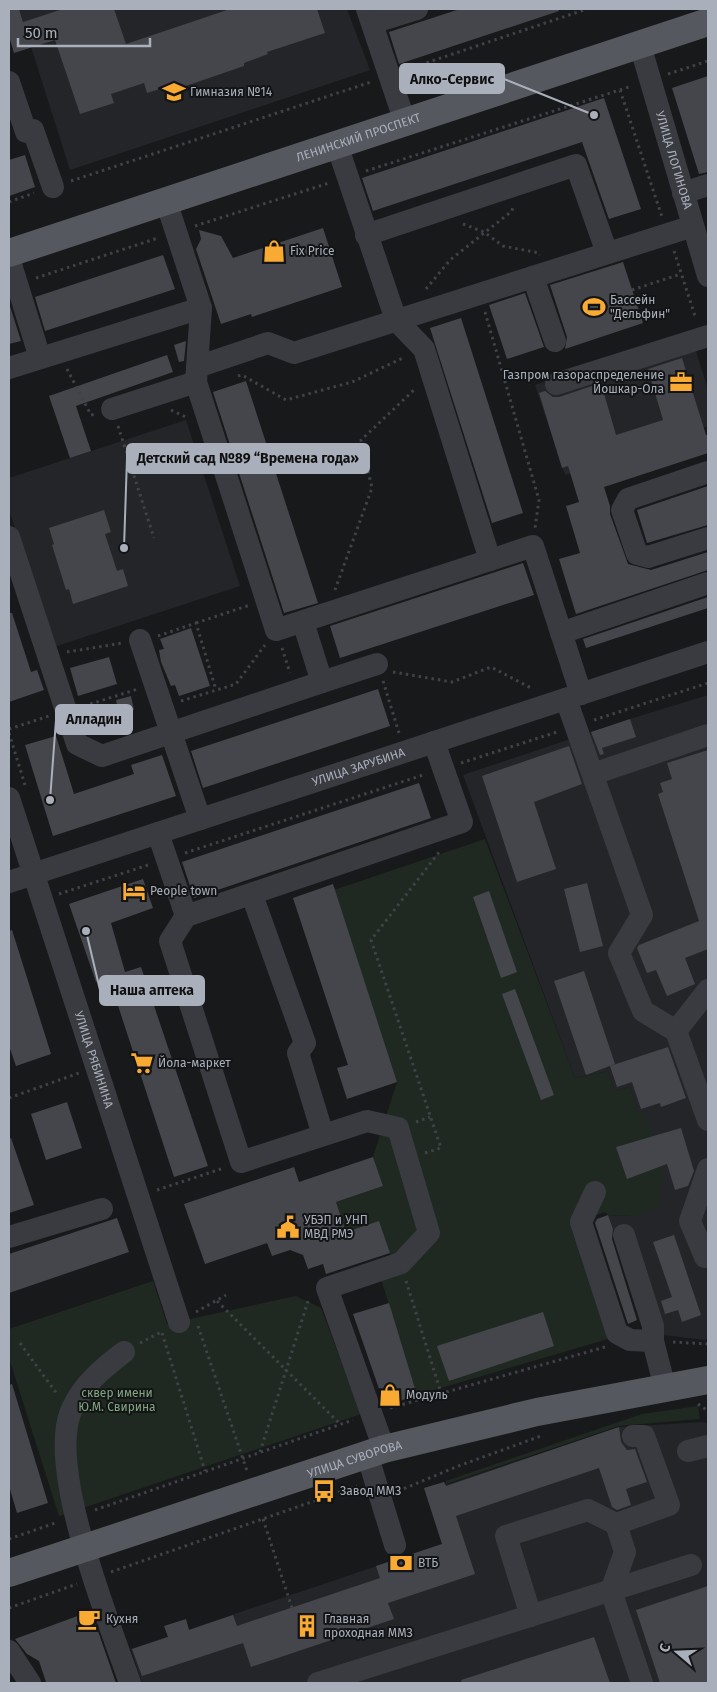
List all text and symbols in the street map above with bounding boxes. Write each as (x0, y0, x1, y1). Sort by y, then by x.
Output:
scale bar (18, 15, 150, 47)
text: 50 m (25, 24, 58, 42)
callout: Алко-Сервис (400, 64, 504, 93)
text: Алко-Сервис (409, 71, 494, 88)
school or university icon: Гимназия №14 (161, 79, 187, 105)
place label: Гимназия №14 (190, 85, 273, 99)
street label: УЛИЦА ЛОГИНОВА (653, 109, 695, 211)
street label: ЛЕНИНСКИЙ ПРОСПЕКТ (294, 110, 423, 165)
shop icon: Fix Price (261, 238, 287, 264)
place label: Fix Price (290, 244, 335, 258)
place label: Бассейн "Дельфин" (610, 293, 670, 321)
sports icon: Бассейн "Дельфин" (581, 294, 607, 320)
place label: Газпром газораспределение Йошкар-Ола (503, 368, 664, 396)
office icon: Газпром газораспределение Йошкар-Ола (668, 369, 694, 395)
callout: Детский сад №89 “Времена года» (127, 444, 369, 473)
text: Детский сад №89 “Времена года» (136, 450, 359, 467)
callout: Алладин (56, 705, 132, 734)
text: Алладин (65, 711, 122, 728)
street label: УЛИЦА ЗАРУБИНА (310, 745, 407, 789)
hotel icon: People town (121, 878, 147, 904)
place label: People town (150, 884, 217, 898)
callout: Наша аптека (100, 976, 204, 1005)
text: Наша аптека (110, 982, 194, 999)
street label: УЛИЦА РЯБИНИНА (72, 1009, 116, 1110)
supermarket icon: Йола-маркет (129, 1050, 155, 1076)
place label: Йола-маркет (158, 1055, 231, 1070)
place label: УБЭП и УНП МВД РМЭ (304, 1213, 368, 1241)
public building icon: УБЭП и УНП МВД РМЭ (275, 1214, 301, 1240)
shop icon: Модуль (377, 1382, 403, 1408)
park label: сквер имени Ю.М. Свирина (78, 1386, 156, 1414)
place label: Модуль (406, 1388, 448, 1402)
street label: УЛИЦА СУВОРОВА (306, 1438, 404, 1481)
bus stop icon: Завод ММЗ (311, 1478, 337, 1504)
place label: Завод ММЗ (340, 1484, 401, 1498)
bank icon: ВТБ (388, 1550, 414, 1576)
place label: ВТБ (418, 1556, 438, 1570)
cafe icon: Кухня (76, 1606, 102, 1632)
place label: Кухня (106, 1612, 138, 1626)
place label: Главная проходная ММЗ (324, 1612, 413, 1640)
building icon: Главная проходная ММЗ (294, 1613, 320, 1639)
north arrow (652, 1627, 702, 1677)
text: С (656, 1641, 675, 1655)

